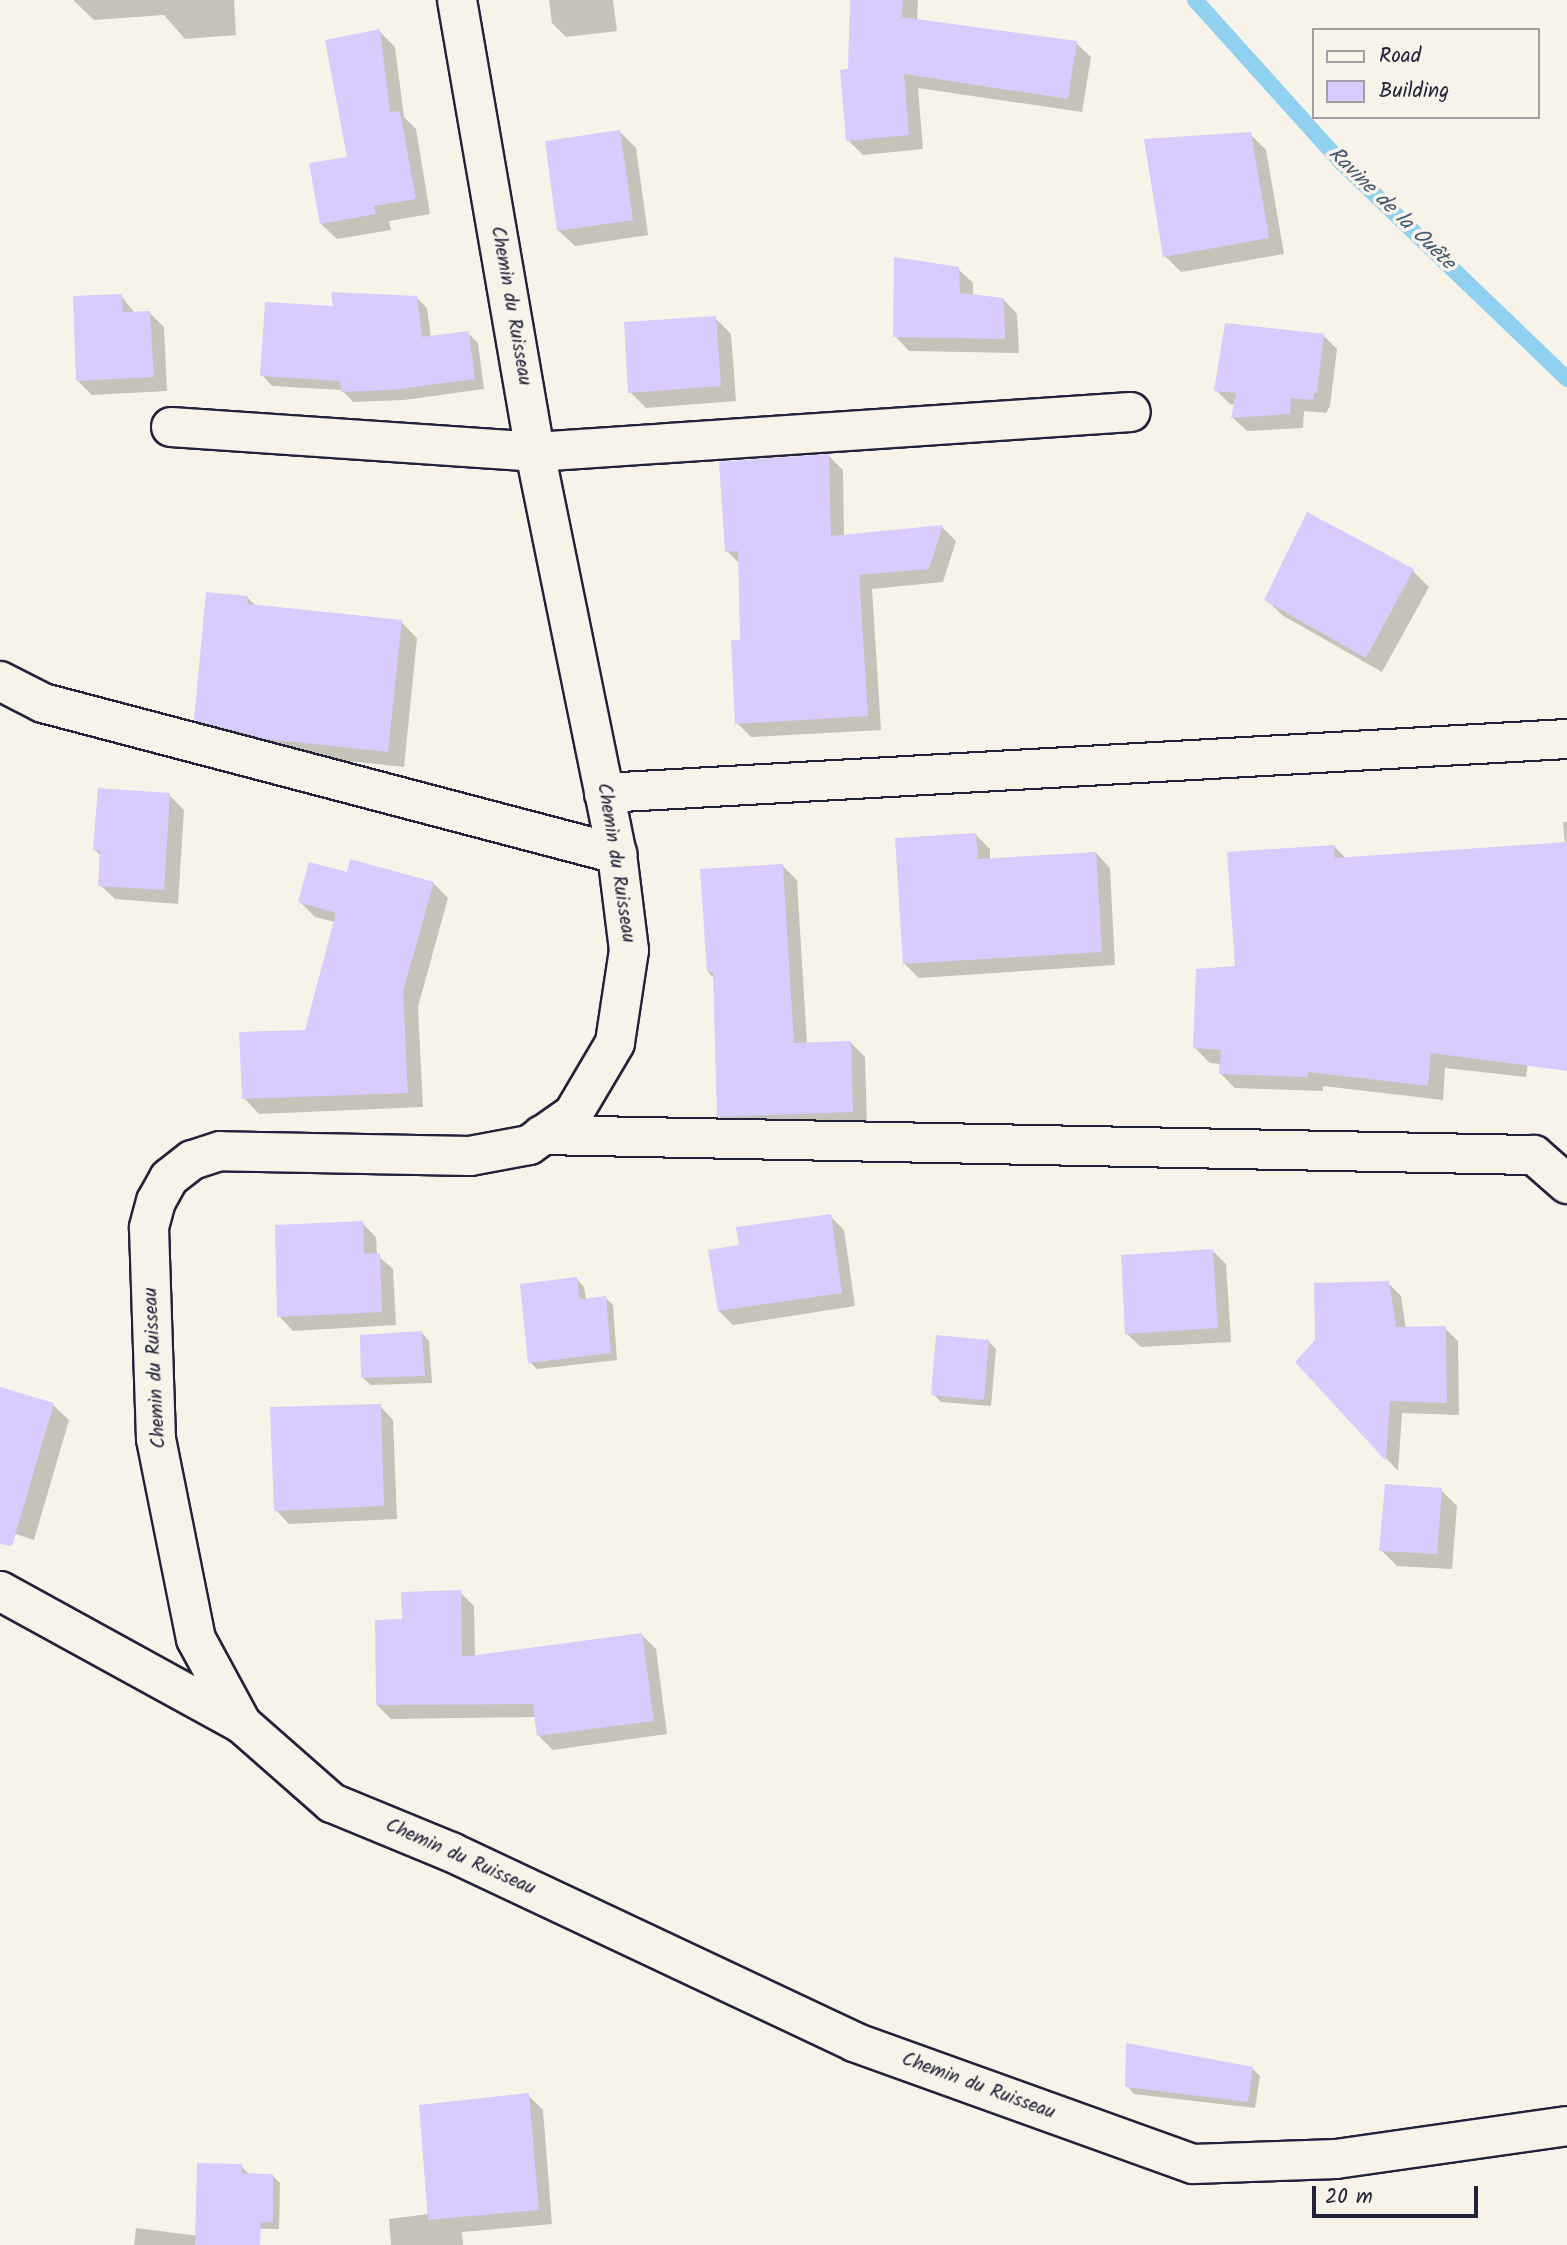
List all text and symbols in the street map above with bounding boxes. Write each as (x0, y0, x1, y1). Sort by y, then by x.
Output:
legend (1312, 28, 1539, 119)
text: Road (1379, 40, 1421, 73)
text: Building (1379, 75, 1449, 108)
water label: Ravine de la Ouête (1322, 142, 1460, 276)
street label: Chemin du Ruisseau (485, 225, 535, 387)
street label: Chemin du Ruisseau (591, 782, 639, 944)
street label: Chemin du Ruisseau (140, 1287, 172, 1449)
street label: Chemin du Ruisseau (382, 1815, 538, 1901)
street label: Chemin du Ruisseau (898, 2049, 1058, 2125)
scale bar (1315, 2172, 1481, 2216)
text: 20 m (1325, 2181, 1373, 2214)

